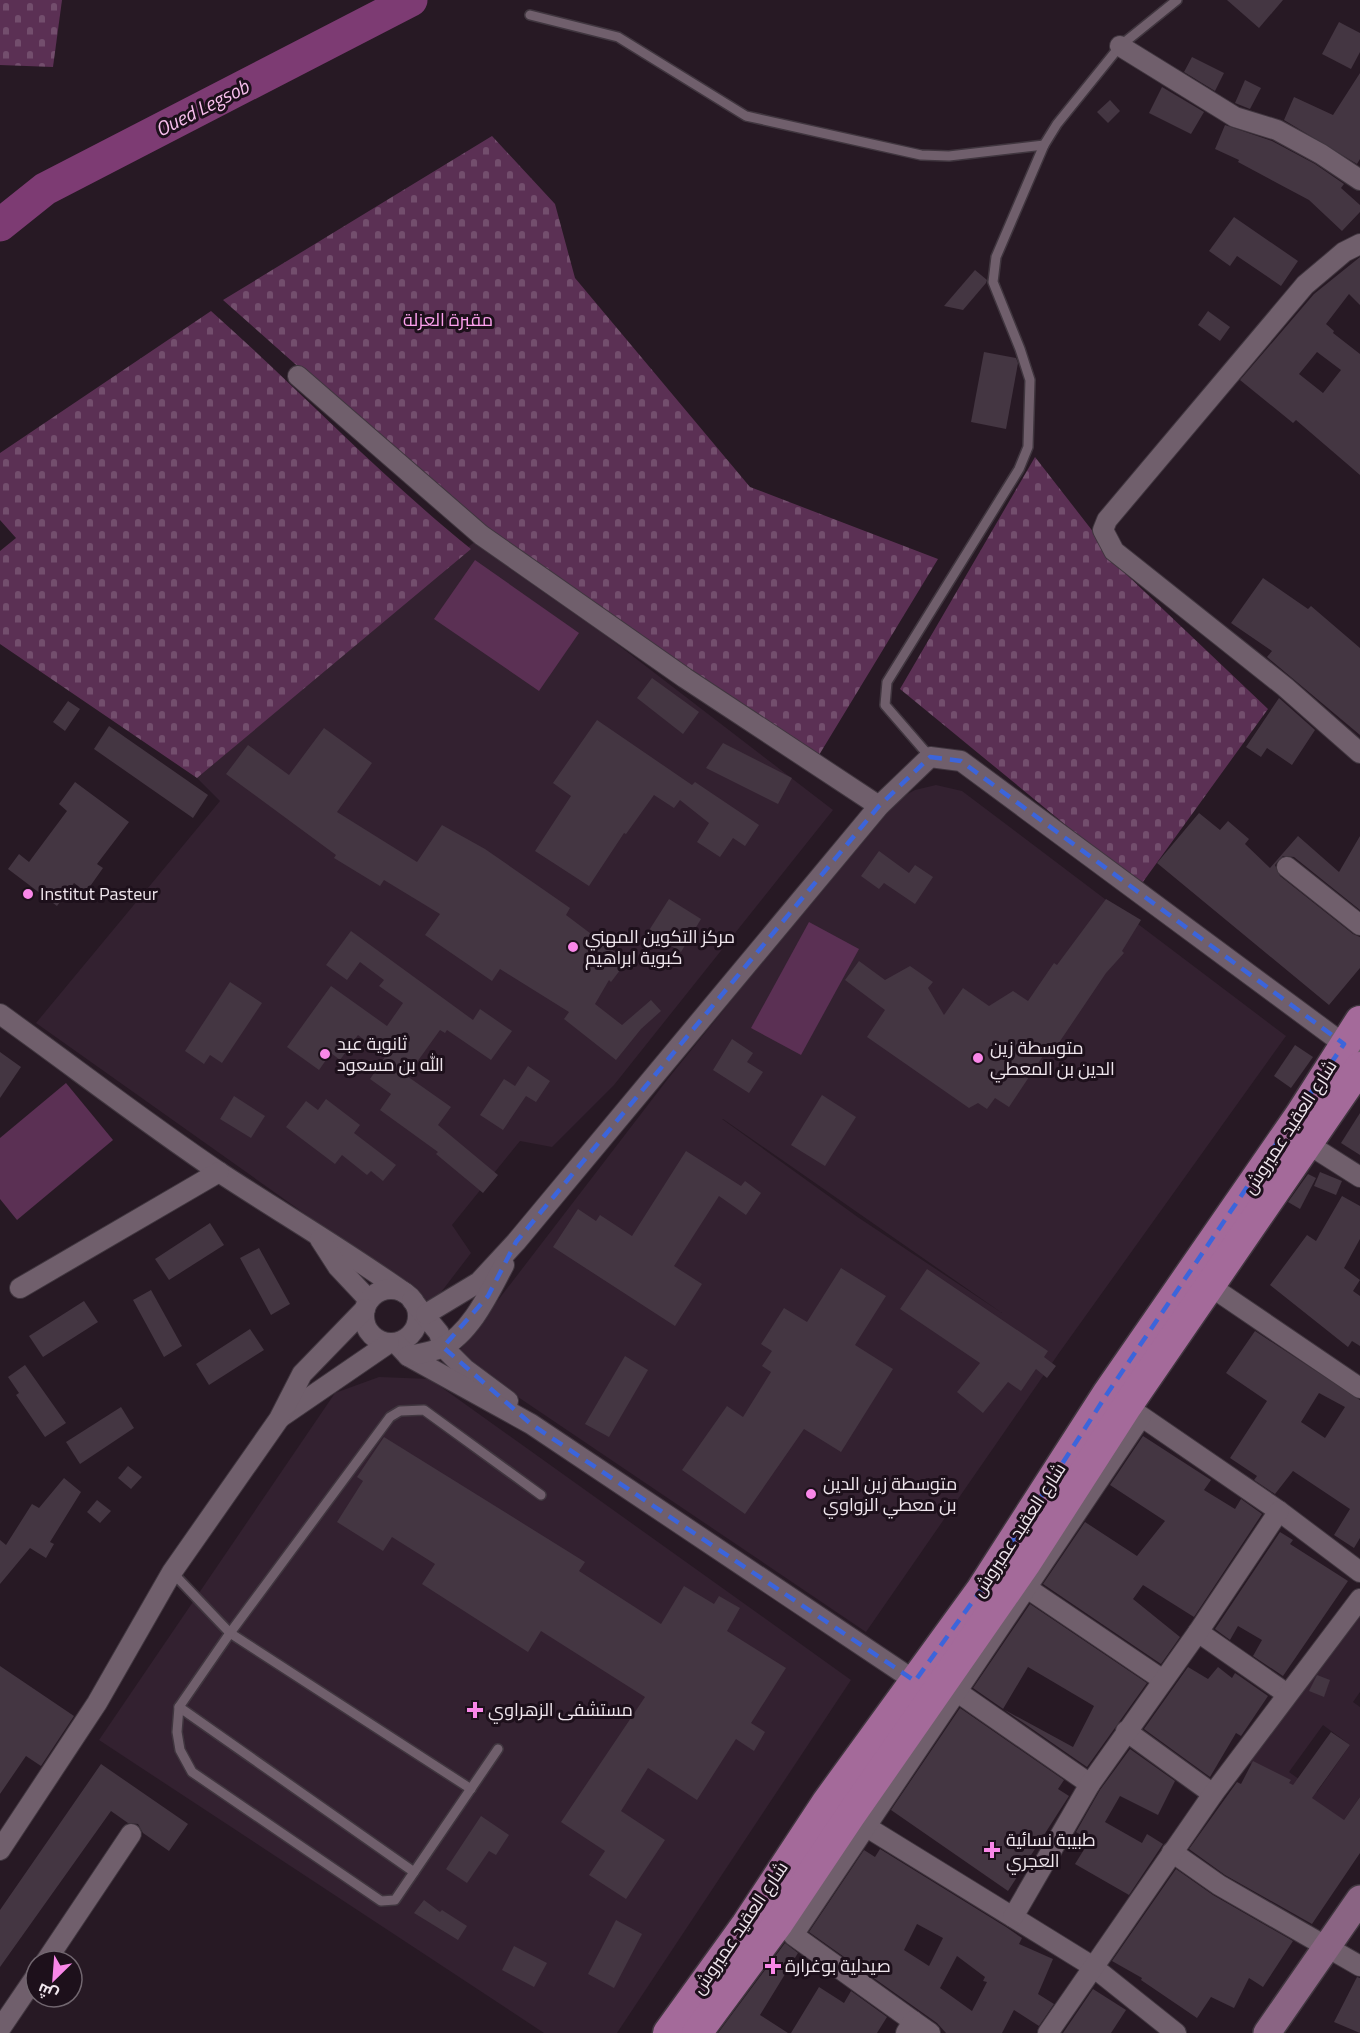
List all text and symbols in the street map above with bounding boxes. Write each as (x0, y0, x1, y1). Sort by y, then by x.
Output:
water label: Oued Legsob (149, 70, 255, 144)
park label: مقبرة العزلة (403, 306, 493, 333)
place label: Institut Pasteur (40, 880, 158, 907)
marker: Institut Pasteur (21, 887, 35, 901)
place label: مركز التكوين المهني كبوية ابراهيم (585, 923, 735, 971)
marker: مركز التكوين المهني كبوية ابراهيم (566, 940, 580, 954)
place label: ثانوية عبد الله بن مسعود (337, 1030, 444, 1078)
place label: متوسطة زين الدين بن المعطي (990, 1034, 1115, 1083)
marker: ثانوية عبد الله بن مسعود (318, 1047, 332, 1061)
marker: متوسطة زين الدين بن المعطي (971, 1051, 985, 1065)
street label: شارع العقيد عميروش (1236, 1054, 1343, 1199)
street label: شارع العقيد عميروش (965, 1457, 1072, 1602)
place label: متوسطة زين الدين بن معطي الزواوي (823, 1470, 957, 1519)
marker: متوسطة زين الدين بن معطي الزواوي (804, 1487, 818, 1501)
place label: مستشفى الزهراوي (488, 1696, 633, 1724)
marker: مستشفى الزهراوي (466, 1701, 484, 1719)
place label: طبيبة نسائية العجري (1006, 1826, 1096, 1875)
marker: طبيبة نسائية العجري (983, 1841, 1001, 1859)
street label: شارع العقيد عميروش (685, 1856, 794, 2000)
north arrow (24, 1949, 84, 2009)
place label: صيدلية بوغرارة (785, 1952, 891, 1979)
marker: صيدلية بوغرارة (766, 1959, 780, 1973)
text: ش (33, 1977, 62, 2008)

